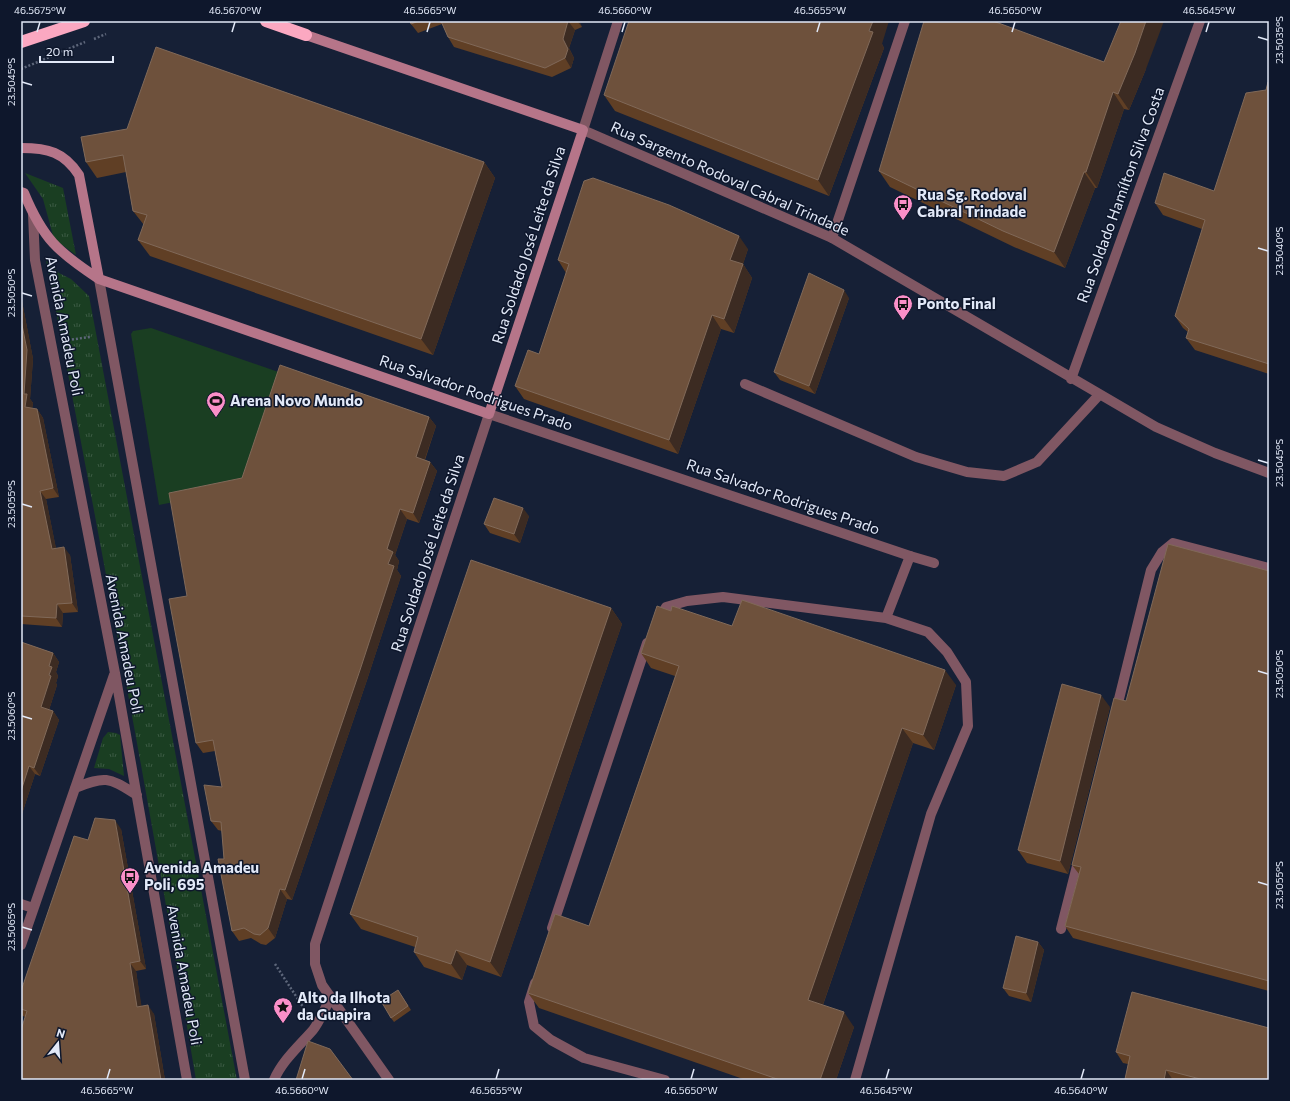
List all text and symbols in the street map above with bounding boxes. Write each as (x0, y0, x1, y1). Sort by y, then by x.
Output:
text: 46.5675°W (14, 4, 66, 16)
text: 46.5670°W (209, 4, 261, 16)
text: 46.5665°W (404, 4, 456, 16)
text: 46.5660°W (598, 4, 652, 16)
text: 46.5655°W (794, 4, 846, 16)
text: 46.5650°W (988, 4, 1042, 16)
text: 46.5645°W (1183, 4, 1235, 16)
text: 23.5035°S (1273, 16, 1285, 64)
scale bar (40, 38, 113, 64)
text: 20 m (46, 44, 73, 58)
text: 23.5045°S (5, 58, 17, 106)
street label: Rua Soldado Hamílton Silva Costa (1073, 84, 1168, 305)
street label: Rua Sargento Rodoval Cabral Trindade (608, 117, 853, 239)
street label: Rua Soldado José Leite da Silva (488, 144, 569, 346)
place label: Rua Sg. Rodoval Cabral Trindade (917, 185, 1027, 220)
bus stop icon: Rua Sg. Rodoval Cabral Trindade (892, 193, 914, 221)
text: 23.5040°S (1273, 226, 1285, 275)
street label: Avenida Amadeu Poli (43, 254, 87, 397)
text: 23.5050°S (5, 269, 17, 317)
bus stop icon: Ponto Final (892, 293, 914, 321)
place label: Ponto Final (917, 294, 996, 312)
street label: Rua Salvador Rodrigues Prado (377, 350, 575, 434)
sports icon: Arena Novo Mundo (205, 390, 227, 418)
place label: Arena Novo Mundo (230, 391, 363, 409)
text: 23.5045°S (1273, 439, 1285, 487)
street label: Rua Soldado José Leite da Silva (387, 452, 468, 654)
street label: Rua Salvador Rodrigues Prado (684, 454, 882, 538)
text: 23.5055°S (5, 480, 17, 528)
street label: Avenida Amadeu Poli (103, 572, 147, 715)
text: 23.5050°S (1273, 650, 1285, 698)
text: 23.5060°S (5, 691, 17, 740)
place label: Avenida Amadeu Poli, 695 (144, 858, 259, 893)
text: 23.5055°S (1273, 861, 1285, 909)
bus stop icon: Avenida Amadeu Poli, 695 (119, 866, 141, 894)
text: 23.5065°S (5, 903, 17, 951)
street label: Avenida Amadeu Poli (164, 903, 206, 1046)
place label: Alto da Ilhota da Guapira (297, 988, 390, 1023)
place icon: Alto da Ilhota da Guapira (272, 996, 294, 1024)
north arrow (38, 1023, 78, 1063)
text: N (55, 1026, 67, 1040)
text: 46.5665°W (81, 1084, 133, 1096)
text: 46.5660°W (275, 1084, 329, 1096)
text: 46.5655°W (470, 1084, 522, 1096)
text: 46.5650°W (664, 1084, 718, 1096)
text: 46.5645°W (860, 1084, 912, 1096)
text: 46.5640°W (1054, 1084, 1108, 1096)

